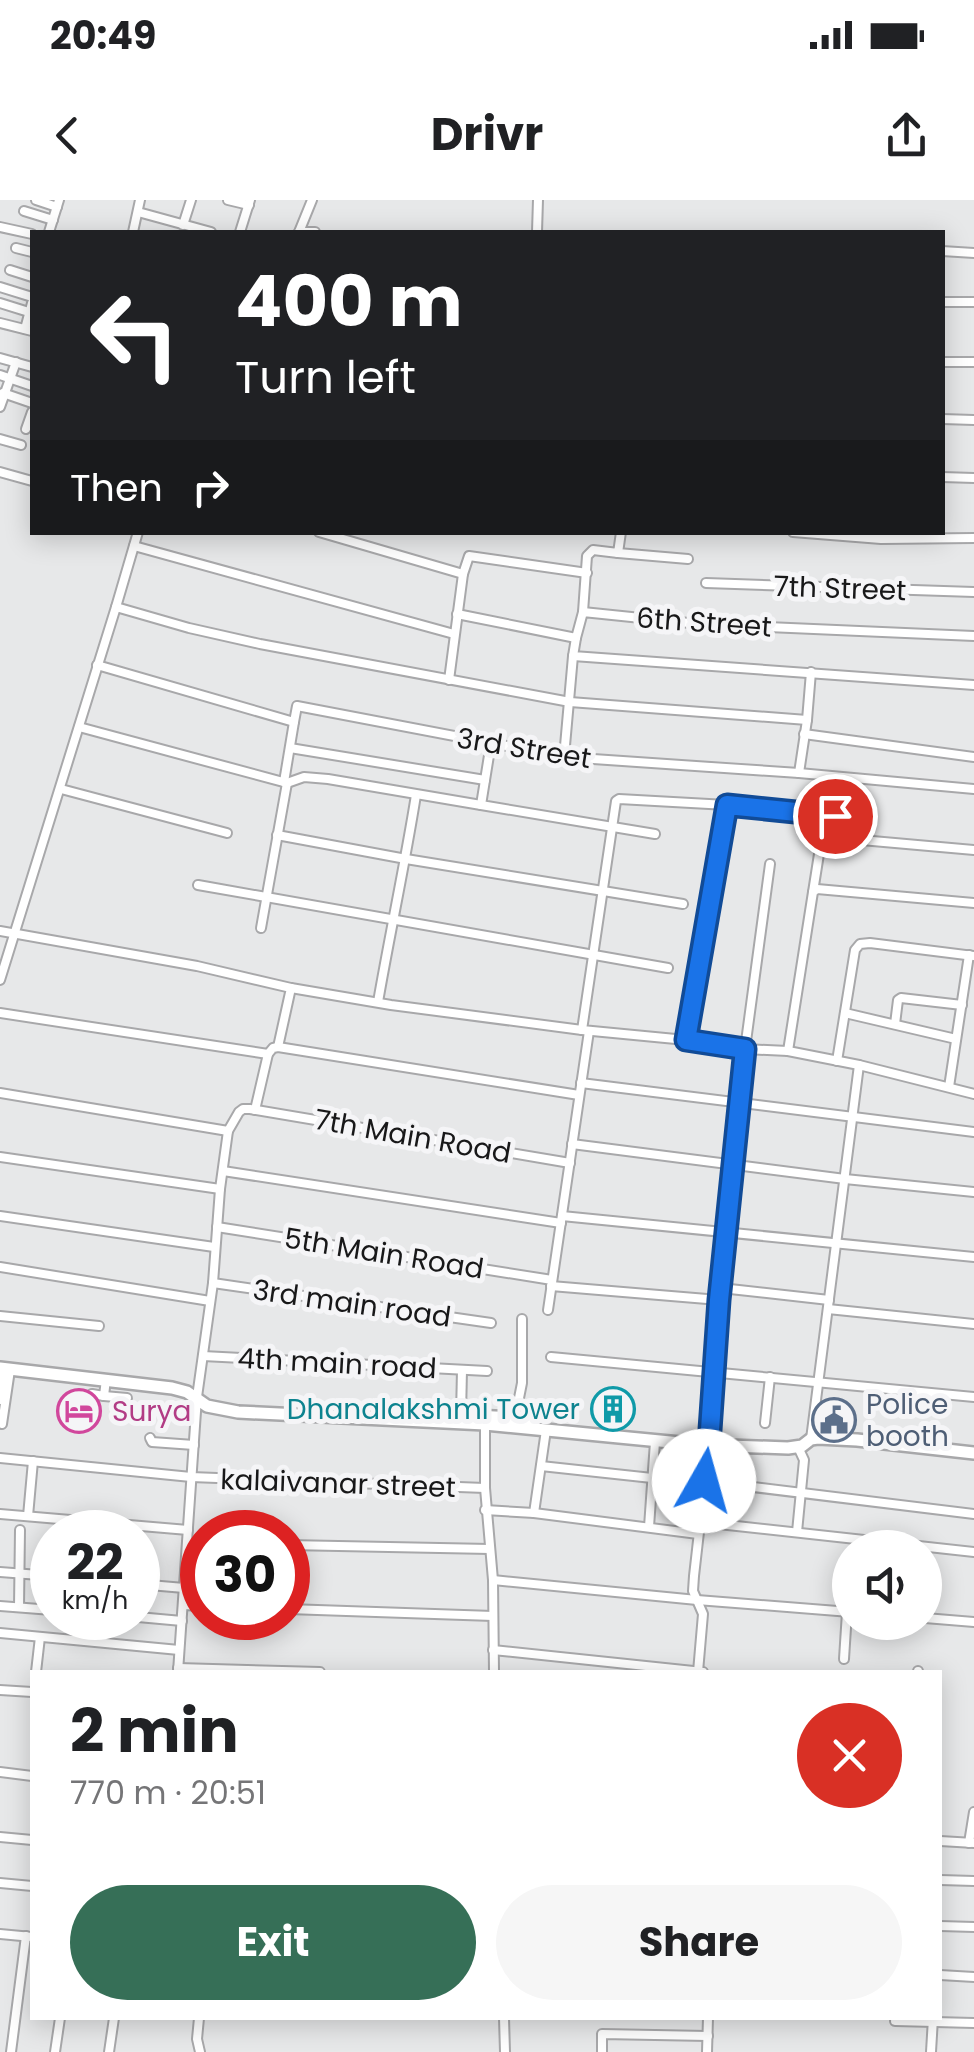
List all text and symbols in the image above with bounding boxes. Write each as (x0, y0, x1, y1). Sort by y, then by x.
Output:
text: 20:49 (50, 9, 156, 62)
text: Drivr (431, 103, 543, 166)
icon: back (40, 108, 95, 163)
icon: share (879, 108, 934, 163)
text: 400 m (235, 252, 463, 351)
icon: left (70, 270, 200, 400)
text: Turn left (235, 346, 416, 409)
icon: right (183, 460, 238, 515)
text: Then (70, 461, 163, 514)
street label: 7th Street (773, 567, 907, 610)
street label: 6th Street (635, 598, 773, 647)
street label: 3rd Street (454, 719, 594, 778)
pin (793, 774, 878, 859)
icon: arrive (808, 789, 863, 844)
street label: 7th Main Road (312, 1100, 514, 1173)
street label: 5th Main Road (281, 1218, 486, 1288)
street label: 3rd main road (250, 1270, 453, 1337)
street label: 4th main road (236, 1339, 438, 1388)
place label: Police booth (866, 1385, 949, 1456)
building icon: Dhanalakshmi Tower (590, 1386, 636, 1432)
hotel icon: Surya (56, 1388, 102, 1434)
place label: Dhanalakshmi Tower (287, 1390, 580, 1429)
place label: Surya (112, 1392, 192, 1431)
public building icon: Police booth (811, 1397, 857, 1443)
position arrow (652, 1429, 756, 1533)
street label: kalaivanar street (220, 1460, 456, 1507)
speed limit sign: 30 (180, 1510, 310, 1640)
text: 22 (66, 1527, 124, 1598)
map controls (832, 1530, 942, 1640)
button: sound (832, 1530, 942, 1640)
text: km/h (62, 1583, 128, 1618)
text: 2 min (70, 1689, 239, 1773)
button: close (797, 1703, 902, 1808)
text: 770 m · 20:51 (70, 1770, 266, 1815)
button: Exit (70, 1885, 476, 2000)
button: Share (496, 1885, 902, 2000)

